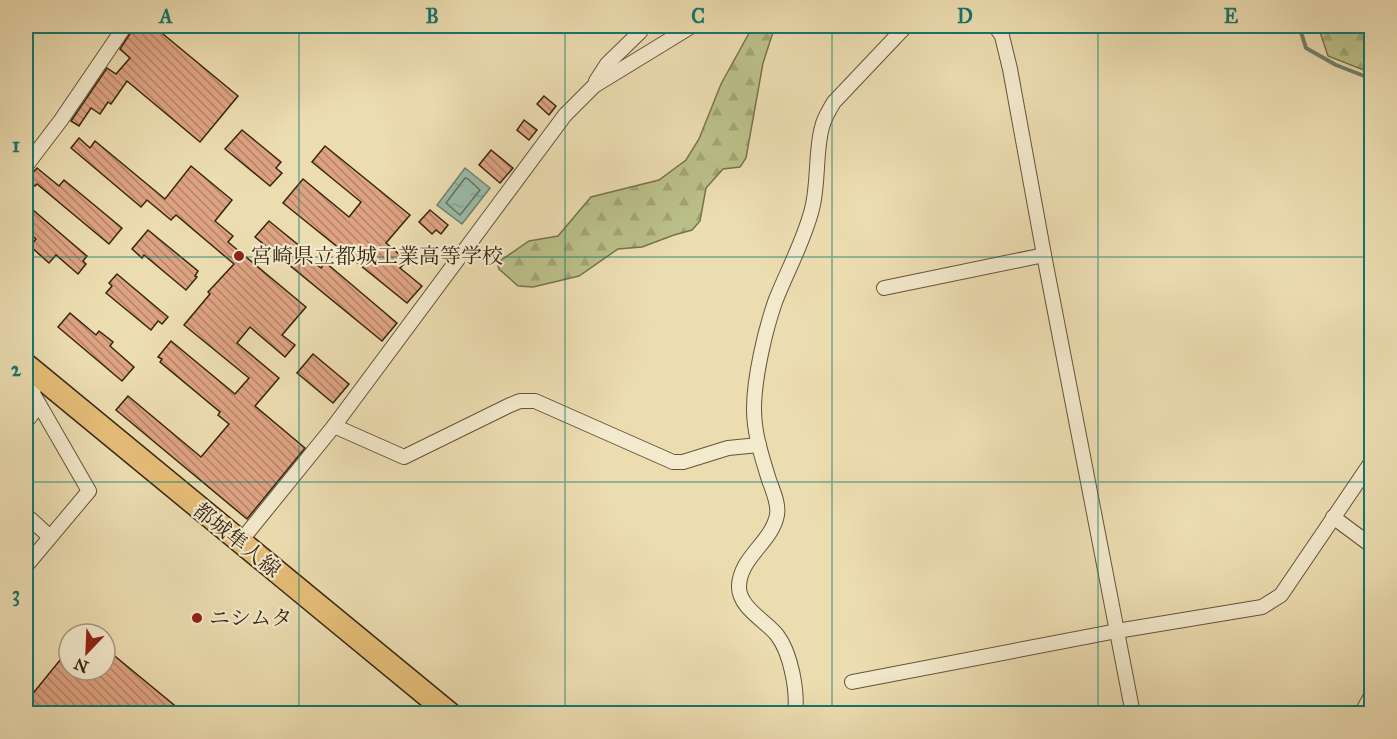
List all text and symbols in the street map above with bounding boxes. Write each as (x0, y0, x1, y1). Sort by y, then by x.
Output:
text: A (157, 4, 173, 28)
text: B (425, 4, 439, 28)
text: C (691, 4, 705, 28)
text: D (957, 4, 973, 28)
text: E (1224, 4, 1239, 28)
text: 1 (12, 133, 20, 157)
place label: 宮崎県立都城工業高等学校 (251, 243, 503, 269)
marker: 宮崎県立都城工業高等学校 (232, 249, 246, 263)
text: 2 (11, 357, 22, 381)
street label: 都城隼人線 (188, 497, 286, 583)
text: 3 (12, 582, 20, 607)
place label: ニシムタ (209, 605, 292, 631)
marker: ニシムタ (190, 611, 204, 625)
north arrow (57, 622, 117, 682)
text: N (71, 654, 91, 677)

